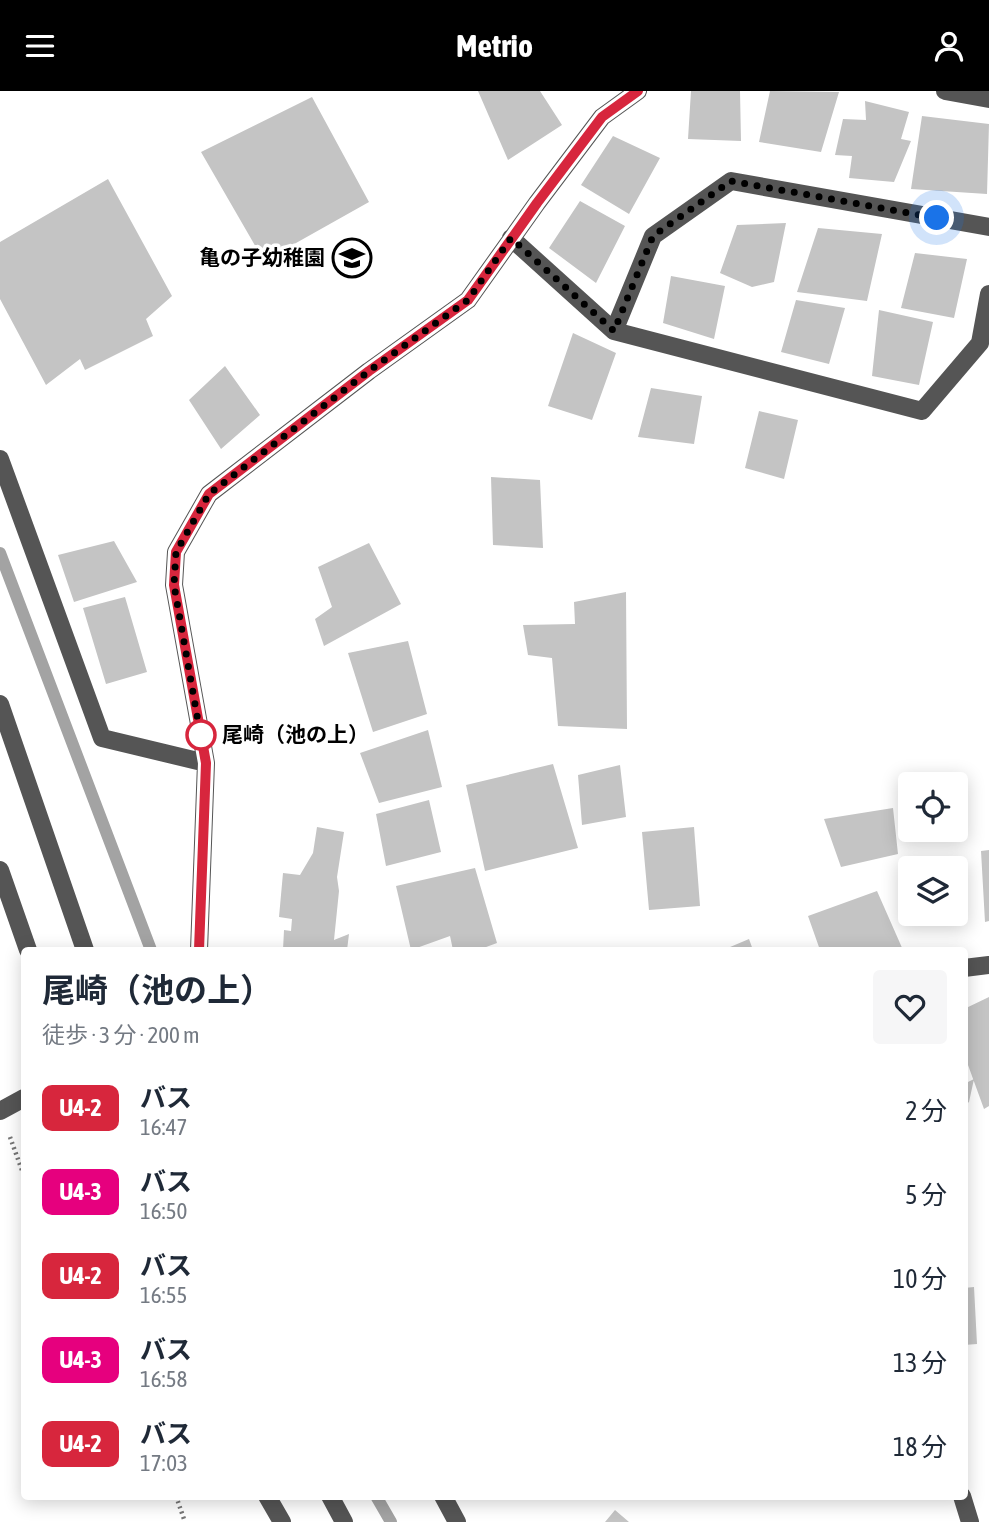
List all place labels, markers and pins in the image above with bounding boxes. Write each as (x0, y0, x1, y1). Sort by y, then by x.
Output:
school or university icon: 亀の子幼稚園 (331, 237, 373, 279)
place label: 亀の子幼稚園 (199, 245, 325, 269)
marker: 尾崎（池の上） (186, 720, 216, 750)
place label: 尾崎（池の上） (222, 722, 369, 746)

